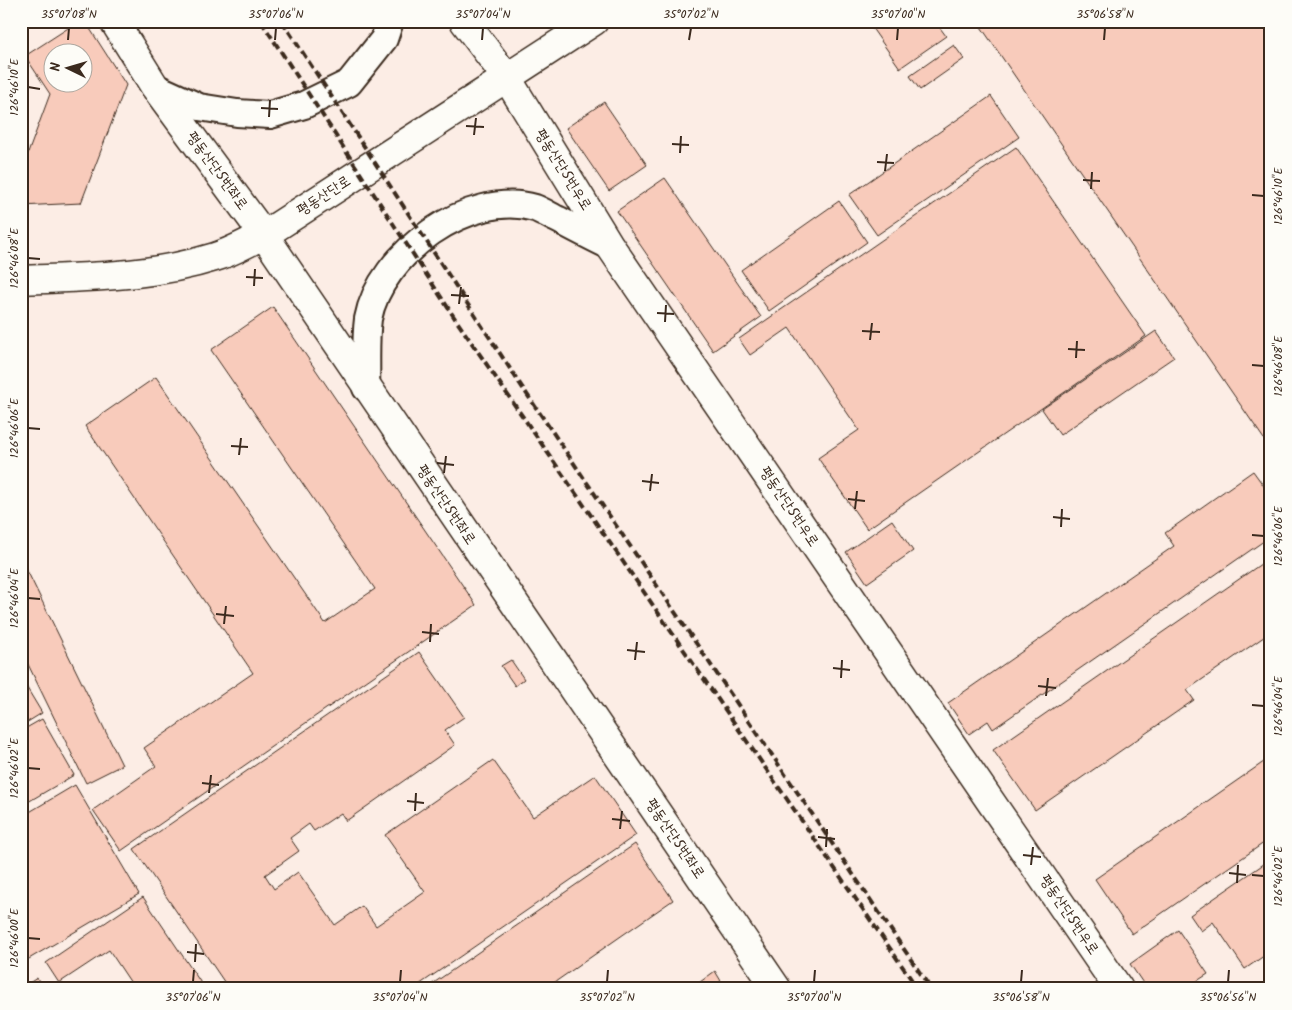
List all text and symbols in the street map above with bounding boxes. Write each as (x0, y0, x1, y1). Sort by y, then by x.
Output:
text: 35°07'08"N (41, 5, 97, 24)
text: 35°07'06"N (248, 5, 304, 24)
text: 35°07'04"N (455, 5, 511, 24)
text: 35°07'02"N (663, 5, 719, 24)
text: 35°07'00"N (871, 5, 925, 24)
text: 35°06'58"N (1076, 5, 1134, 24)
north arrow (42, 42, 92, 92)
text: 126°46'10"E (5, 57, 24, 116)
text: N (45, 61, 67, 72)
street label: 평동산단5번우로 (528, 124, 598, 216)
street label: 평동산단5번좌로 (180, 127, 254, 215)
text: 126°46'10"E (1269, 166, 1288, 225)
street label: 평동산단로 (292, 169, 356, 223)
text: 126°46'08"E (5, 227, 24, 288)
text: 126°46'08"E (1269, 335, 1288, 396)
text: 126°46'06"E (5, 397, 24, 458)
street label: 평동산단5번좌로 (410, 460, 482, 550)
street label: 평동산단5번우로 (753, 462, 825, 552)
text: 126°46'06"E (1269, 505, 1288, 566)
text: 126°46'04"E (5, 567, 24, 628)
text: 126°46'04"E (1269, 675, 1288, 736)
text: 126°46'02"E (5, 737, 24, 798)
street label: 평동산단5번좌로 (639, 794, 711, 884)
text: 126°46'02"E (1269, 845, 1288, 906)
street label: 평동산단5번우로 (1033, 870, 1105, 960)
text: 126°46'00"E (5, 907, 24, 968)
text: 35°07'06"N (165, 988, 221, 1007)
text: 35°07'04"N (372, 988, 428, 1007)
text: 35°07'02"N (579, 988, 635, 1007)
text: 35°07'00"N (787, 988, 841, 1007)
text: 35°06'58"N (992, 988, 1050, 1007)
text: 35°06'56"N (1200, 988, 1257, 1007)

